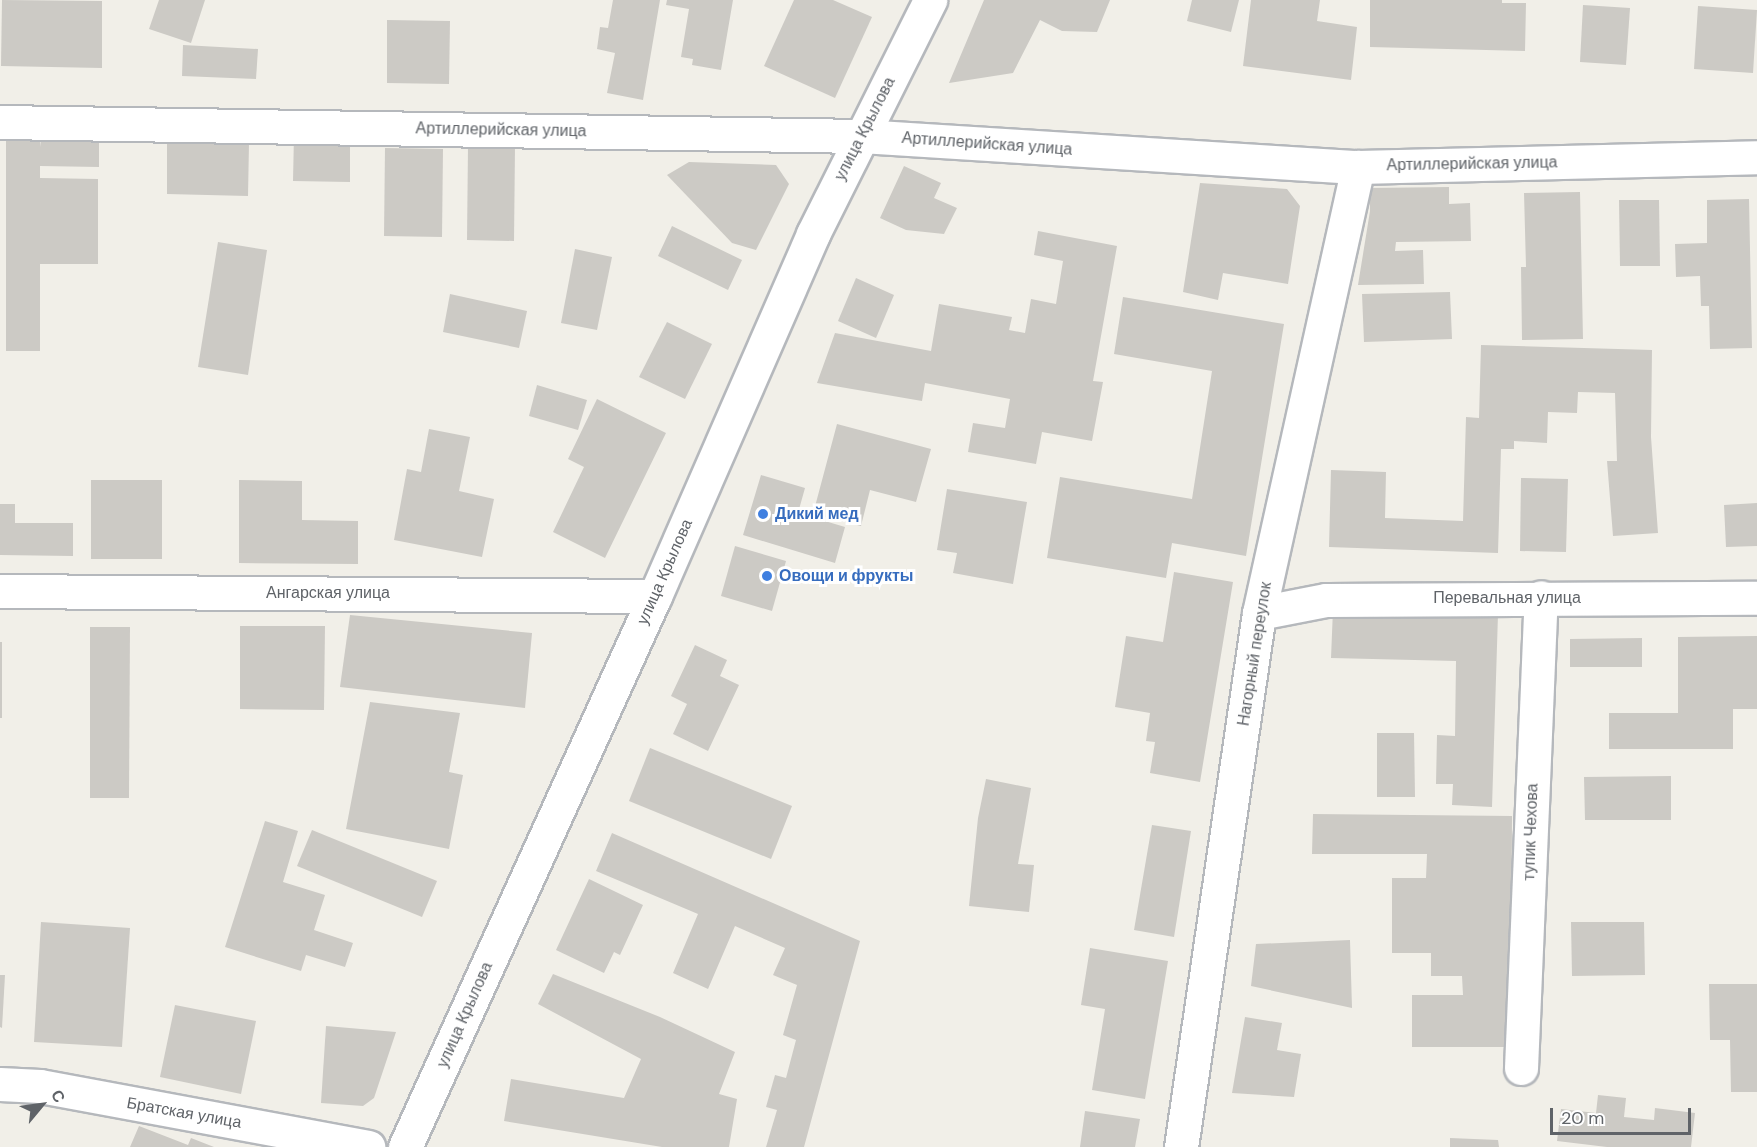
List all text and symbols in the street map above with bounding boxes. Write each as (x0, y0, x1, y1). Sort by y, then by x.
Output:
street label: улица Крылова (831, 74, 899, 184)
street label: Артиллерийская улица (415, 119, 587, 141)
street label: Артиллерийская улица (901, 128, 1073, 160)
street label: Артиллерийская улица (1386, 153, 1558, 175)
place label: Дикий мед (775, 504, 859, 524)
marker: Дикий мед (756, 507, 770, 521)
street label: улица Крылова (633, 516, 697, 628)
place label: Овощи и фрукты (779, 566, 914, 586)
marker: Овощи и фрукты (760, 569, 774, 583)
street label: Нагорный переулок (1234, 581, 1276, 727)
street label: Ангарская улица (266, 583, 390, 603)
street label: Перевальная улица (1433, 588, 1581, 608)
street label: тупик Чехова (1520, 783, 1542, 881)
street label: улица Крылова (433, 959, 497, 1071)
north arrow (12, 1075, 72, 1135)
text: С (46, 1086, 70, 1106)
street label: Братская улица (125, 1093, 243, 1133)
scale bar (1553, 1096, 1694, 1134)
text: 20 m (1561, 1106, 1604, 1130)

